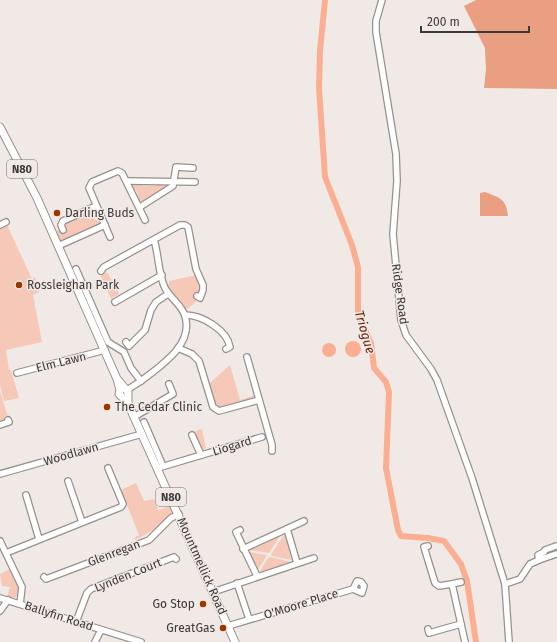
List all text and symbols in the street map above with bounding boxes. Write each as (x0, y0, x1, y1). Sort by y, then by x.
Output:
scale bar (421, 8, 529, 34)
text: 200 m (427, 15, 460, 29)
road number: N80 (7, 160, 37, 178)
place label: Darling Buds (65, 206, 135, 220)
marker: Darling Buds (52, 208, 62, 218)
street label: Ridge Road (389, 263, 411, 325)
place label: Rossleighan Park (27, 278, 120, 292)
marker: Rossleighan Park (14, 280, 24, 290)
water label: Triogue (352, 309, 378, 356)
street label: Elm Lawn (34, 349, 88, 375)
place label: The Cedar Clinic (115, 400, 202, 414)
marker: The Cedar Clinic (102, 402, 112, 412)
street label: Liogard (211, 433, 253, 459)
street label: Woodlawn (42, 439, 100, 469)
road number: N80 (156, 488, 186, 506)
street label: Mountmellick Road (174, 515, 230, 617)
street label: Glenregan (86, 537, 142, 569)
street label: Lynden Court (92, 555, 164, 595)
street label: O'Moore Place (262, 586, 340, 622)
place label: Go Stop (152, 597, 195, 611)
street label: Ballyfin Road (23, 598, 95, 634)
marker: Go Stop (198, 599, 208, 609)
place label: GreatGas (166, 621, 215, 635)
marker: GreatGas (218, 623, 228, 633)

